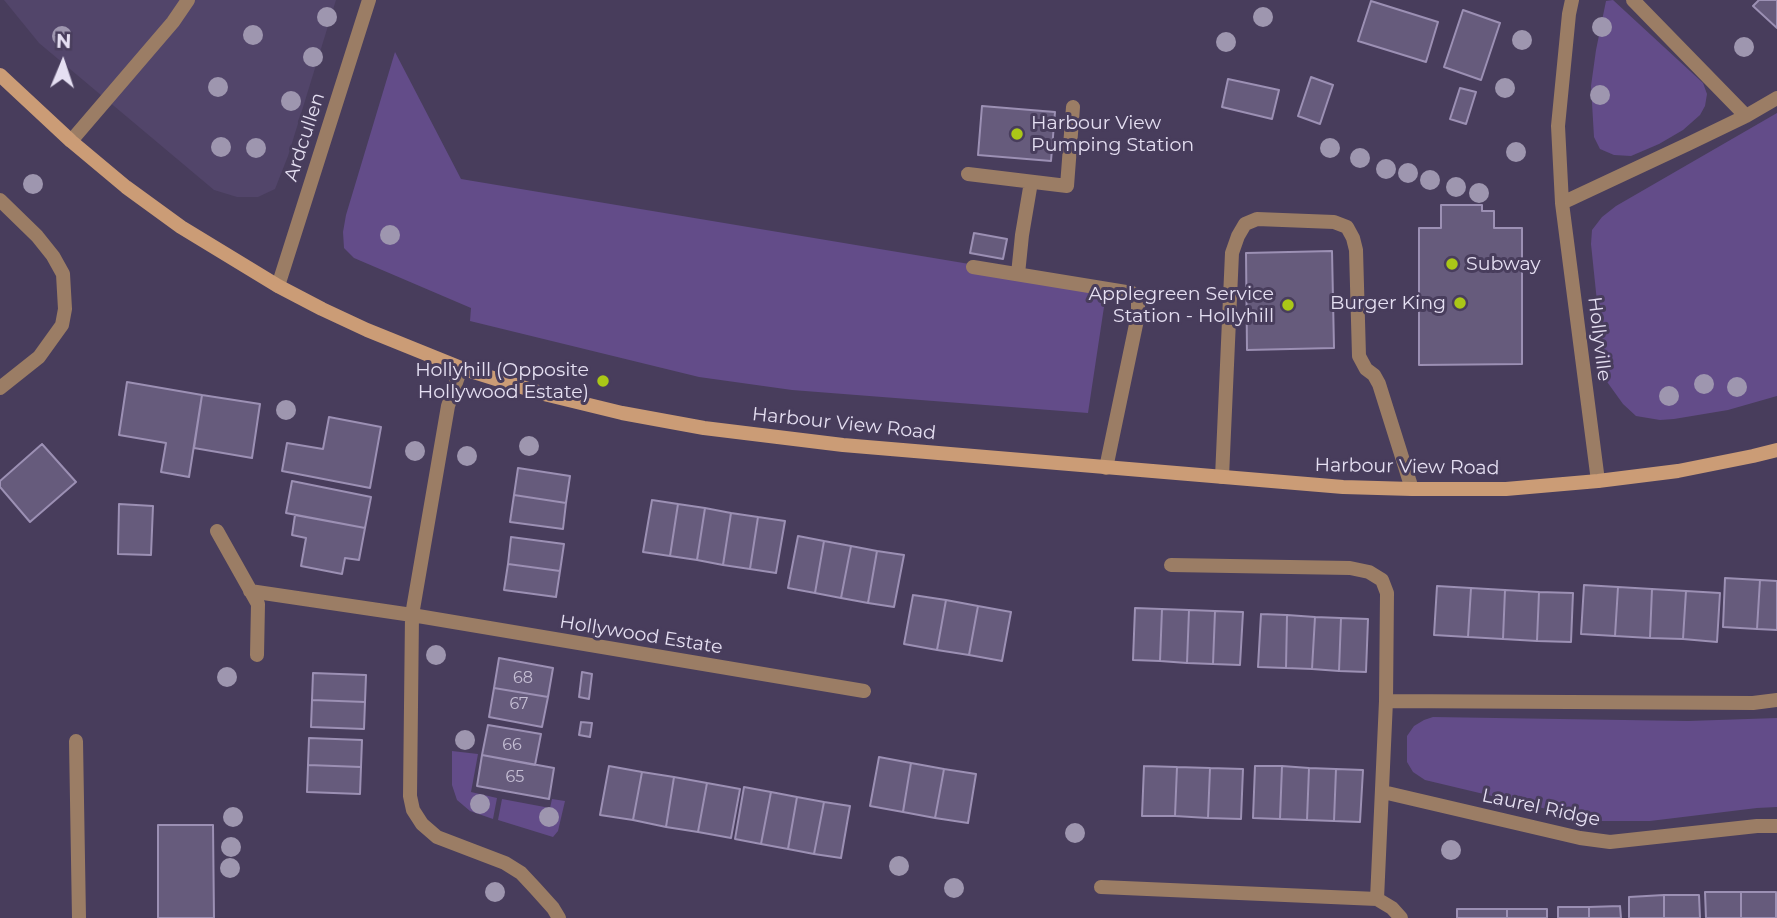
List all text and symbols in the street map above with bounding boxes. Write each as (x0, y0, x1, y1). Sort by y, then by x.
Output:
north arrow (28, 28, 98, 98)
text: N (56, 30, 72, 53)
street label: Ardcullen (280, 90, 330, 184)
place label: Harbour View Pumping Station (1031, 112, 1194, 156)
marker: Harbour View Pumping Station (1009, 126, 1025, 142)
place label: Subway (1466, 253, 1541, 275)
marker: Subway (1444, 256, 1460, 272)
place label: Applegreen Service Station - Hollyhill (1088, 283, 1274, 327)
place label: Burger King (1330, 292, 1446, 314)
marker: Burger King (1452, 295, 1468, 311)
street label: Hollyville (1583, 296, 1615, 382)
marker: Applegreen Service Station - Hollyhill (1280, 297, 1296, 313)
place label: Hollyhill (Opposite Hollywood Estate) (415, 359, 589, 403)
marker: Hollyhill (Opposite Hollywood Estate) (595, 373, 611, 389)
street label: Harbour View Road (751, 403, 937, 445)
street label: Harbour View Road (1314, 454, 1500, 480)
street label: Hollywood Estate (558, 611, 724, 659)
house number: 68 (513, 668, 533, 688)
house number: 67 (509, 694, 529, 714)
house number: 66 (502, 735, 522, 755)
house number: 65 (506, 767, 524, 787)
street label: Laurel Ridge (1480, 784, 1602, 832)

